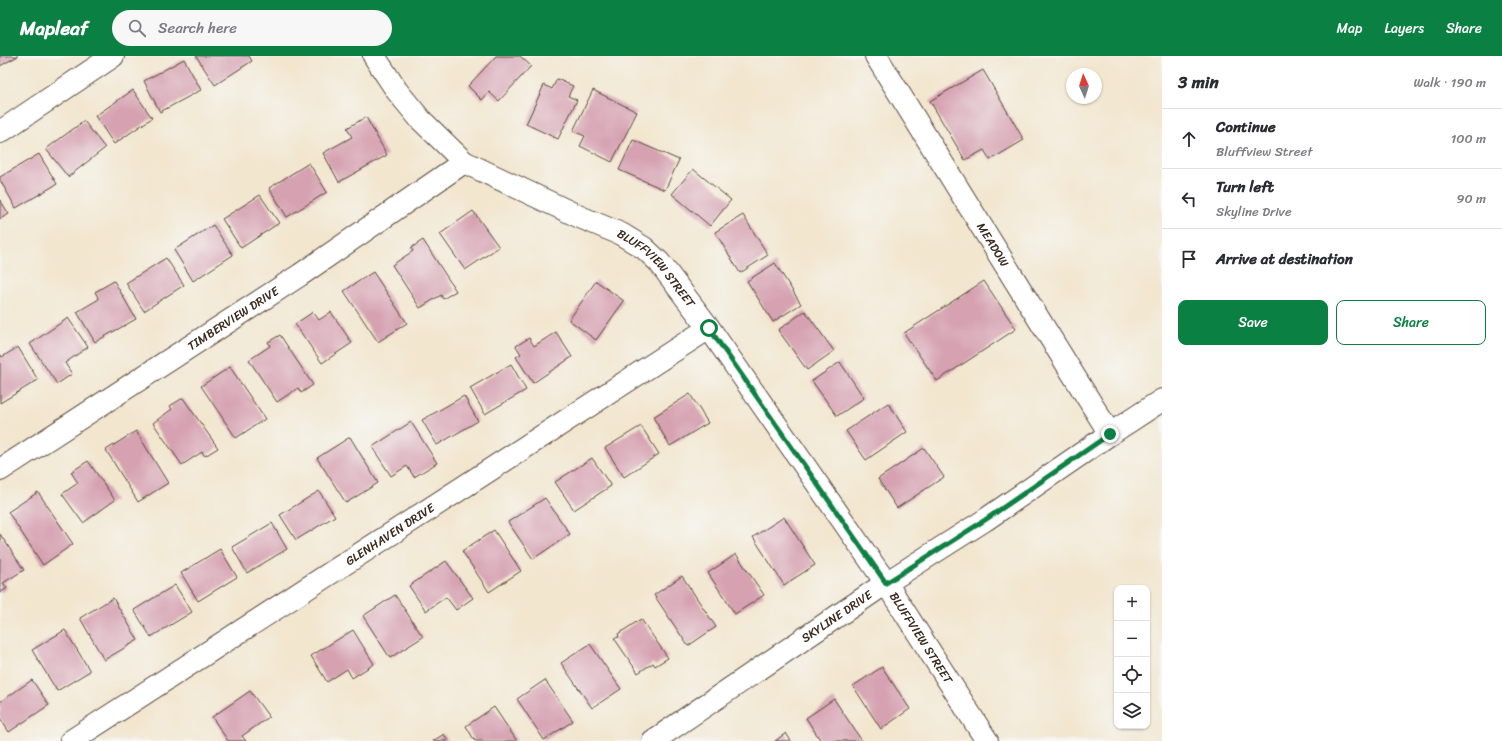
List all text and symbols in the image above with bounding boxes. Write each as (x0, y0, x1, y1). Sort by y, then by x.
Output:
search box (112, 10, 392, 46)
text: Mapleaf (20, 12, 88, 45)
text: Search here (158, 15, 237, 41)
text: Map (1337, 16, 1362, 41)
text: Layers (1384, 16, 1424, 41)
text: Share (1446, 16, 1482, 41)
icon: search (126, 17, 148, 39)
text: 3 min (1178, 67, 1219, 97)
north arrow (1066, 68, 1102, 104)
text: Walk · 190 m (1413, 71, 1486, 94)
text: Continue (1216, 114, 1276, 140)
text: 100 m (1451, 127, 1486, 150)
icon: ahead (1178, 128, 1200, 150)
text: Bluffview Street (1216, 140, 1312, 163)
text: Turn left (1216, 174, 1274, 200)
text: 90 m (1456, 187, 1486, 210)
icon: left (1178, 188, 1200, 210)
text: Skyline Drive (1216, 200, 1292, 223)
street label: MEADOW (971, 218, 1015, 272)
street label: BLUFFVIEW STREET (613, 223, 702, 313)
text: Arrive at destination (1216, 246, 1353, 272)
icon: arrive (1178, 248, 1200, 270)
street label: TIMBERVIEW DRIVE (183, 280, 284, 356)
button: Save (1178, 300, 1328, 345)
button: Share (1336, 300, 1486, 345)
route start (700, 319, 718, 337)
route end (1101, 425, 1119, 443)
street label: GLENHAVEN DRIVE (341, 497, 440, 572)
street label: SKYLINE DRIVE (797, 584, 878, 649)
map controls (1114, 585, 1150, 729)
button: + (1114, 585, 1150, 621)
street label: BLUFFVIEW STREET (883, 587, 959, 689)
button: − (1114, 621, 1150, 657)
button: locate (1114, 657, 1150, 693)
button: layers (1114, 693, 1150, 729)

